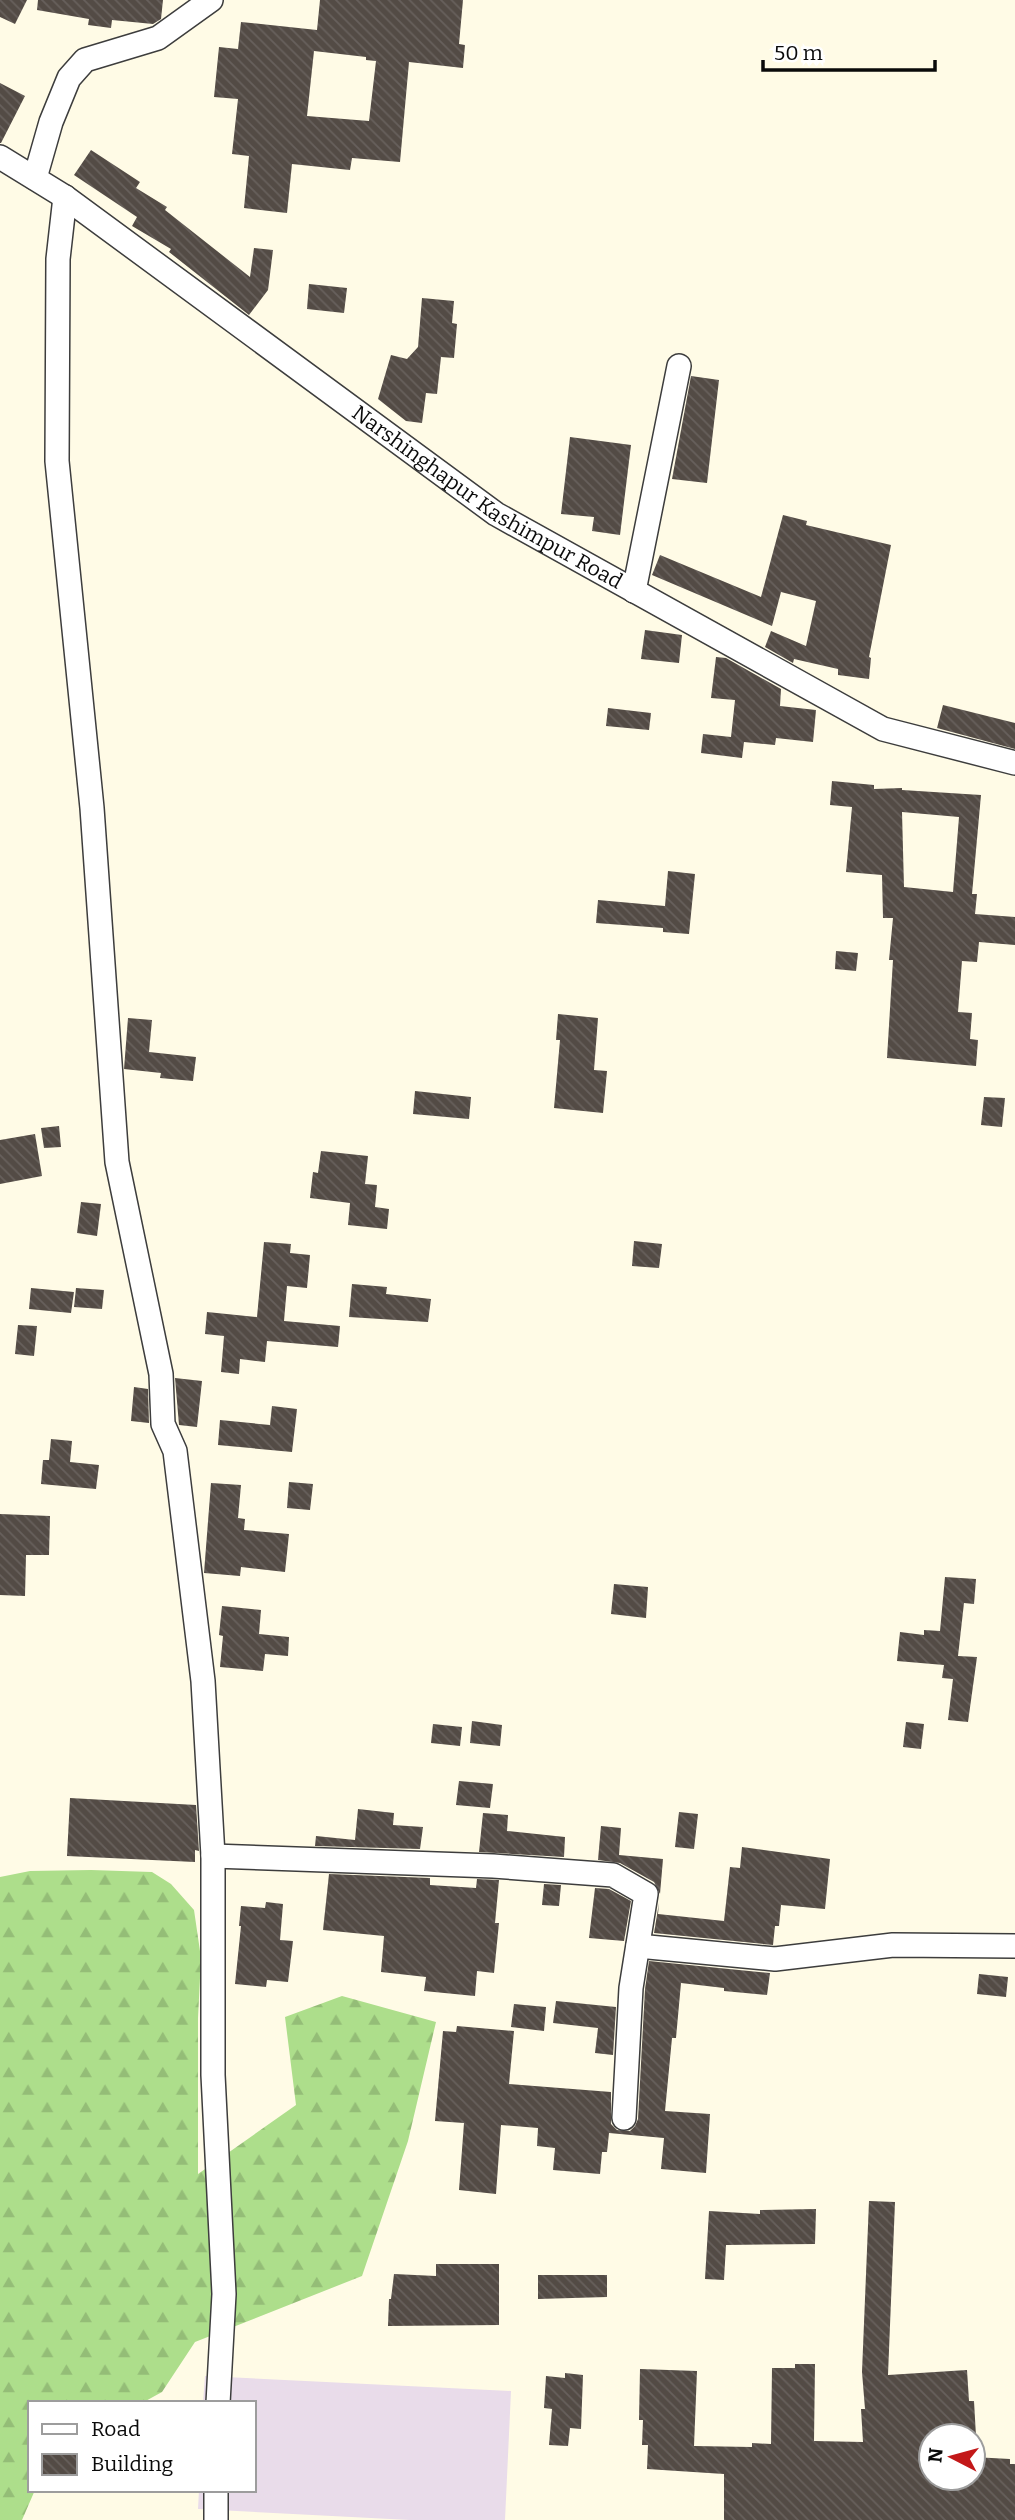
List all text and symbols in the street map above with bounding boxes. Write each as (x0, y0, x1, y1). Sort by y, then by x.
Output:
scale bar (763, 28, 934, 72)
text: 50 m (774, 40, 823, 66)
street label: Narshinghapur Kashimpur Road (347, 400, 627, 595)
legend (28, 2401, 256, 2492)
text: Road (91, 2416, 140, 2442)
north arrow (917, 2422, 987, 2492)
text: N (923, 2446, 948, 2464)
text: Building (91, 2451, 174, 2477)

